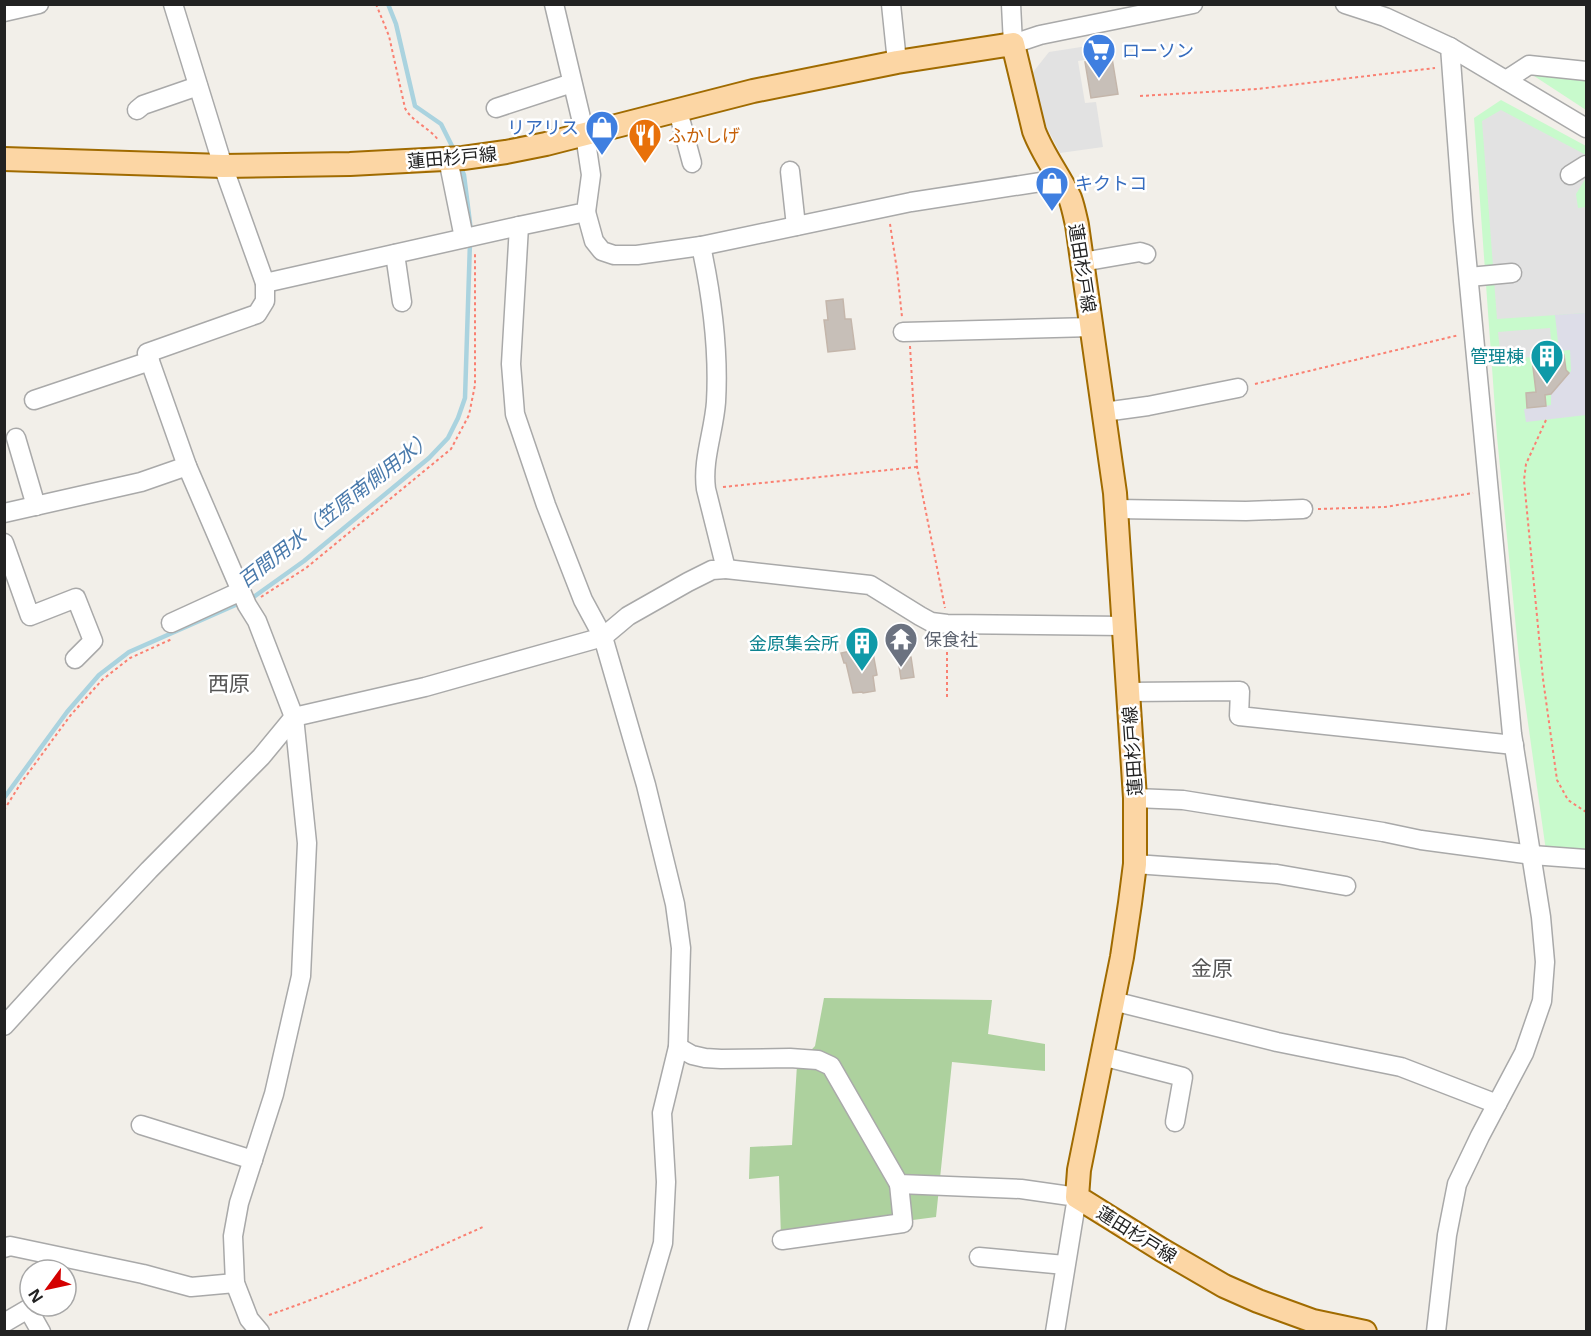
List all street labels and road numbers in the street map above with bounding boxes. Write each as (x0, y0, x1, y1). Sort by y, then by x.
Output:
street label: 蓮田杉戸線 (406, 141, 498, 173)
street label: 蓮田杉戸線 (1064, 222, 1102, 314)
street label: 蓮田杉戸線 (1117, 705, 1147, 797)
street label: 蓮田杉戸線 (1092, 1200, 1182, 1268)

